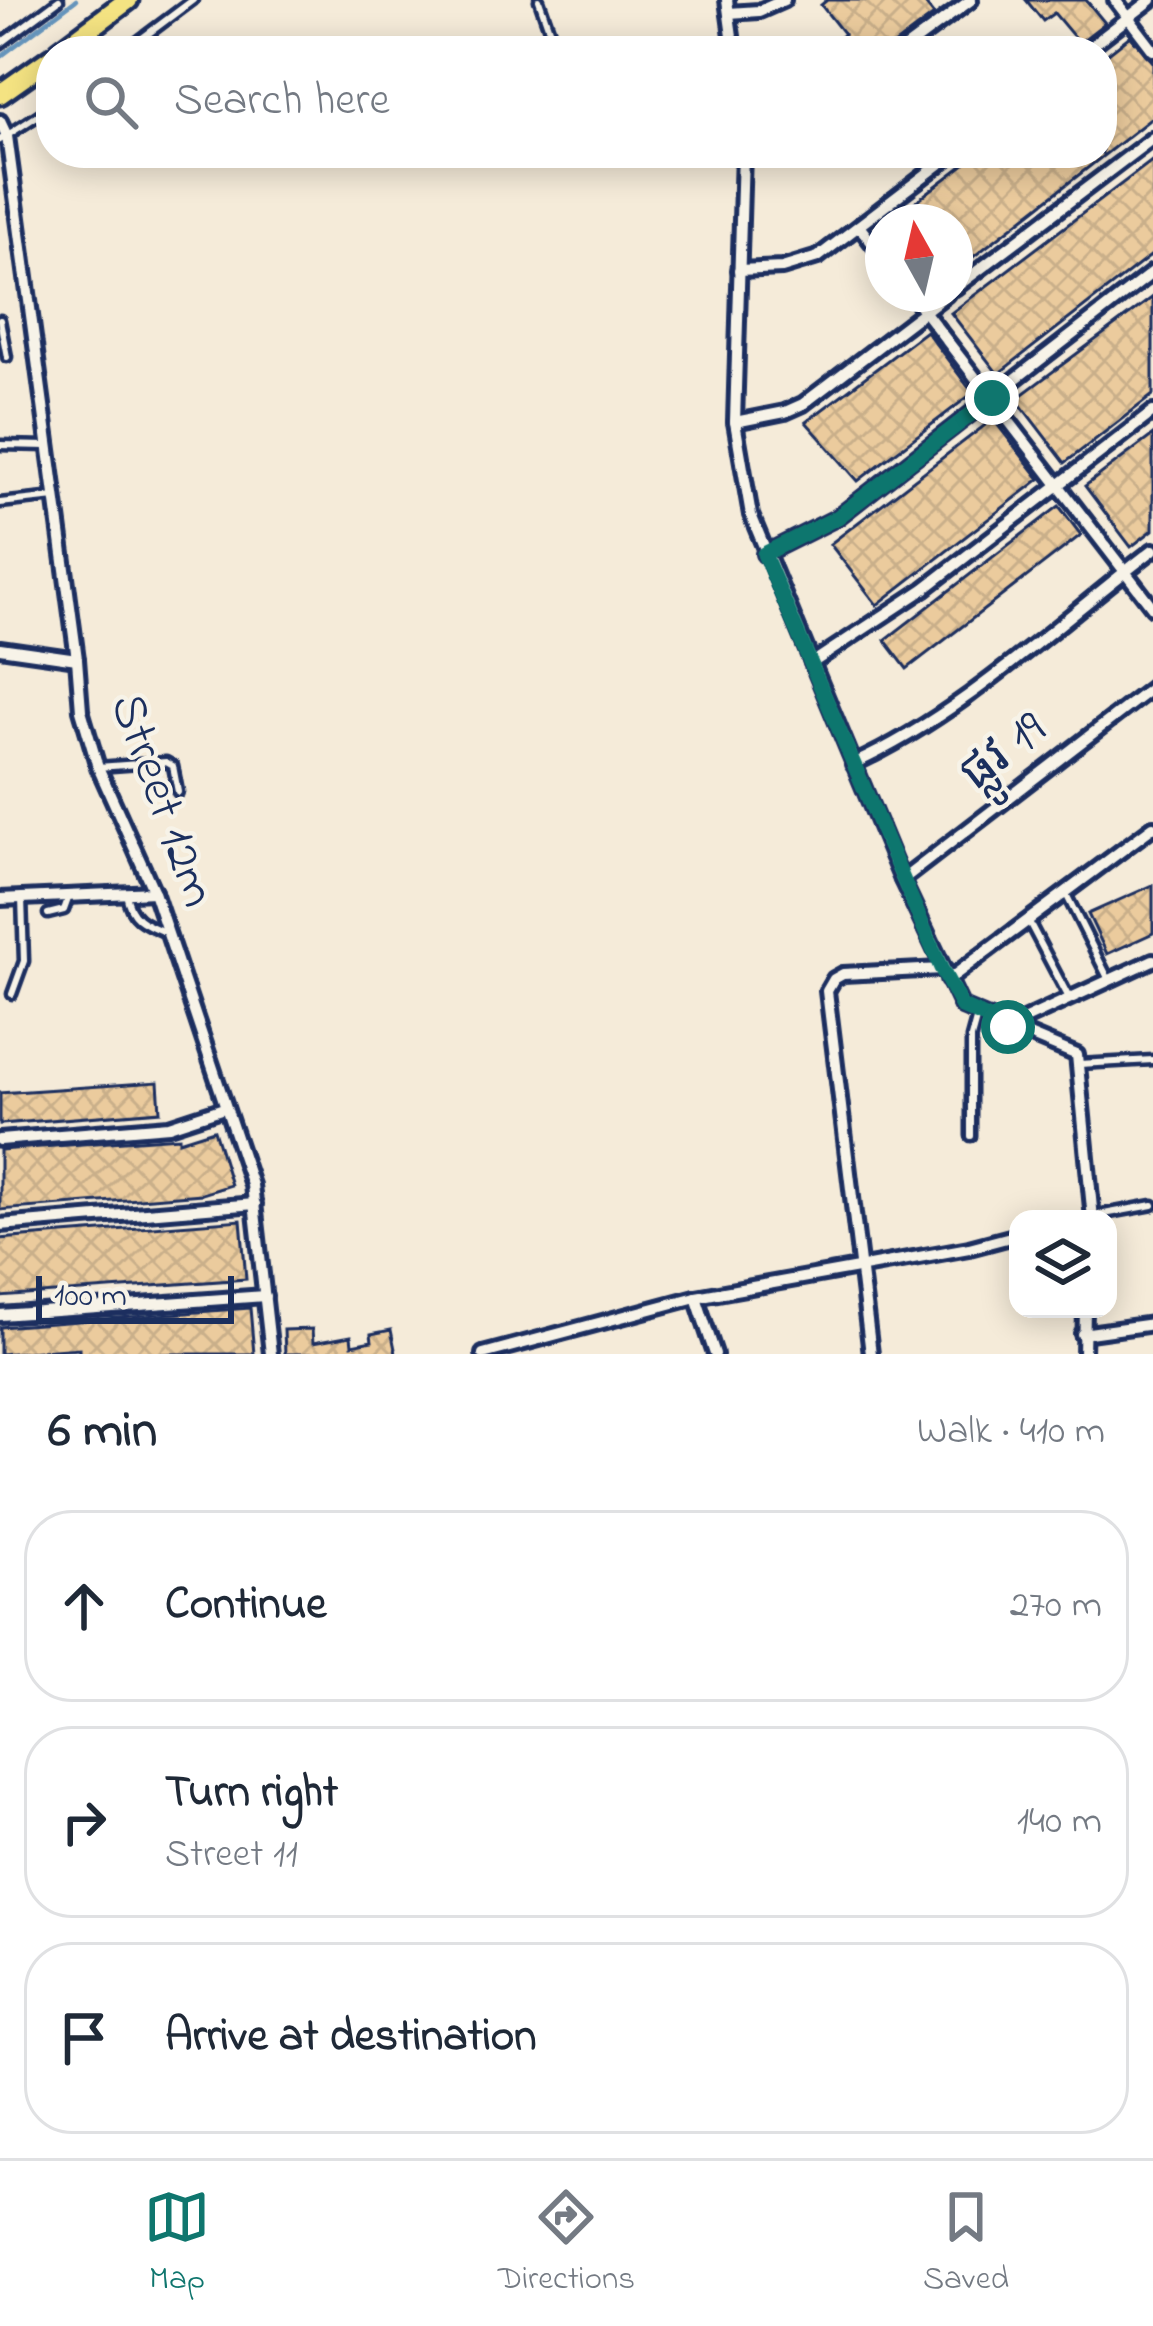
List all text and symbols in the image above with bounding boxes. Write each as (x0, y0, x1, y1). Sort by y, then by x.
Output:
search box (36, 36, 1117, 168)
icon: search (78, 69, 144, 135)
text: Search here (174, 69, 390, 135)
north arrow (865, 204, 973, 312)
route end (965, 371, 1019, 425)
street label: Street 12m (88, 684, 234, 918)
street label: ផ្លូវ 19 (944, 695, 1065, 813)
route start (981, 1000, 1035, 1054)
map controls (1009, 1210, 1117, 1318)
button: layers (1009, 1210, 1117, 1318)
scale bar (36, 1270, 234, 1323)
text: 100 m (54, 1273, 127, 1321)
text: 6 min (48, 1395, 157, 1470)
text: Walk · 410 m (917, 1404, 1105, 1461)
icon: ahead (51, 1573, 117, 1639)
text: Continue (165, 1573, 326, 1639)
text: 270 m (1010, 1578, 1102, 1635)
text: Turn right (165, 1761, 338, 1827)
icon: right (51, 1789, 117, 1855)
text: 140 m (1017, 1794, 1102, 1851)
text: Street 11 (165, 1827, 298, 1884)
icon: arrive (51, 2005, 117, 2071)
text: Arrive at destination (165, 2005, 536, 2071)
tab: Map (144, 2184, 210, 2304)
tab: Directions (498, 2184, 635, 2304)
tab: Saved (923, 2184, 1009, 2304)

